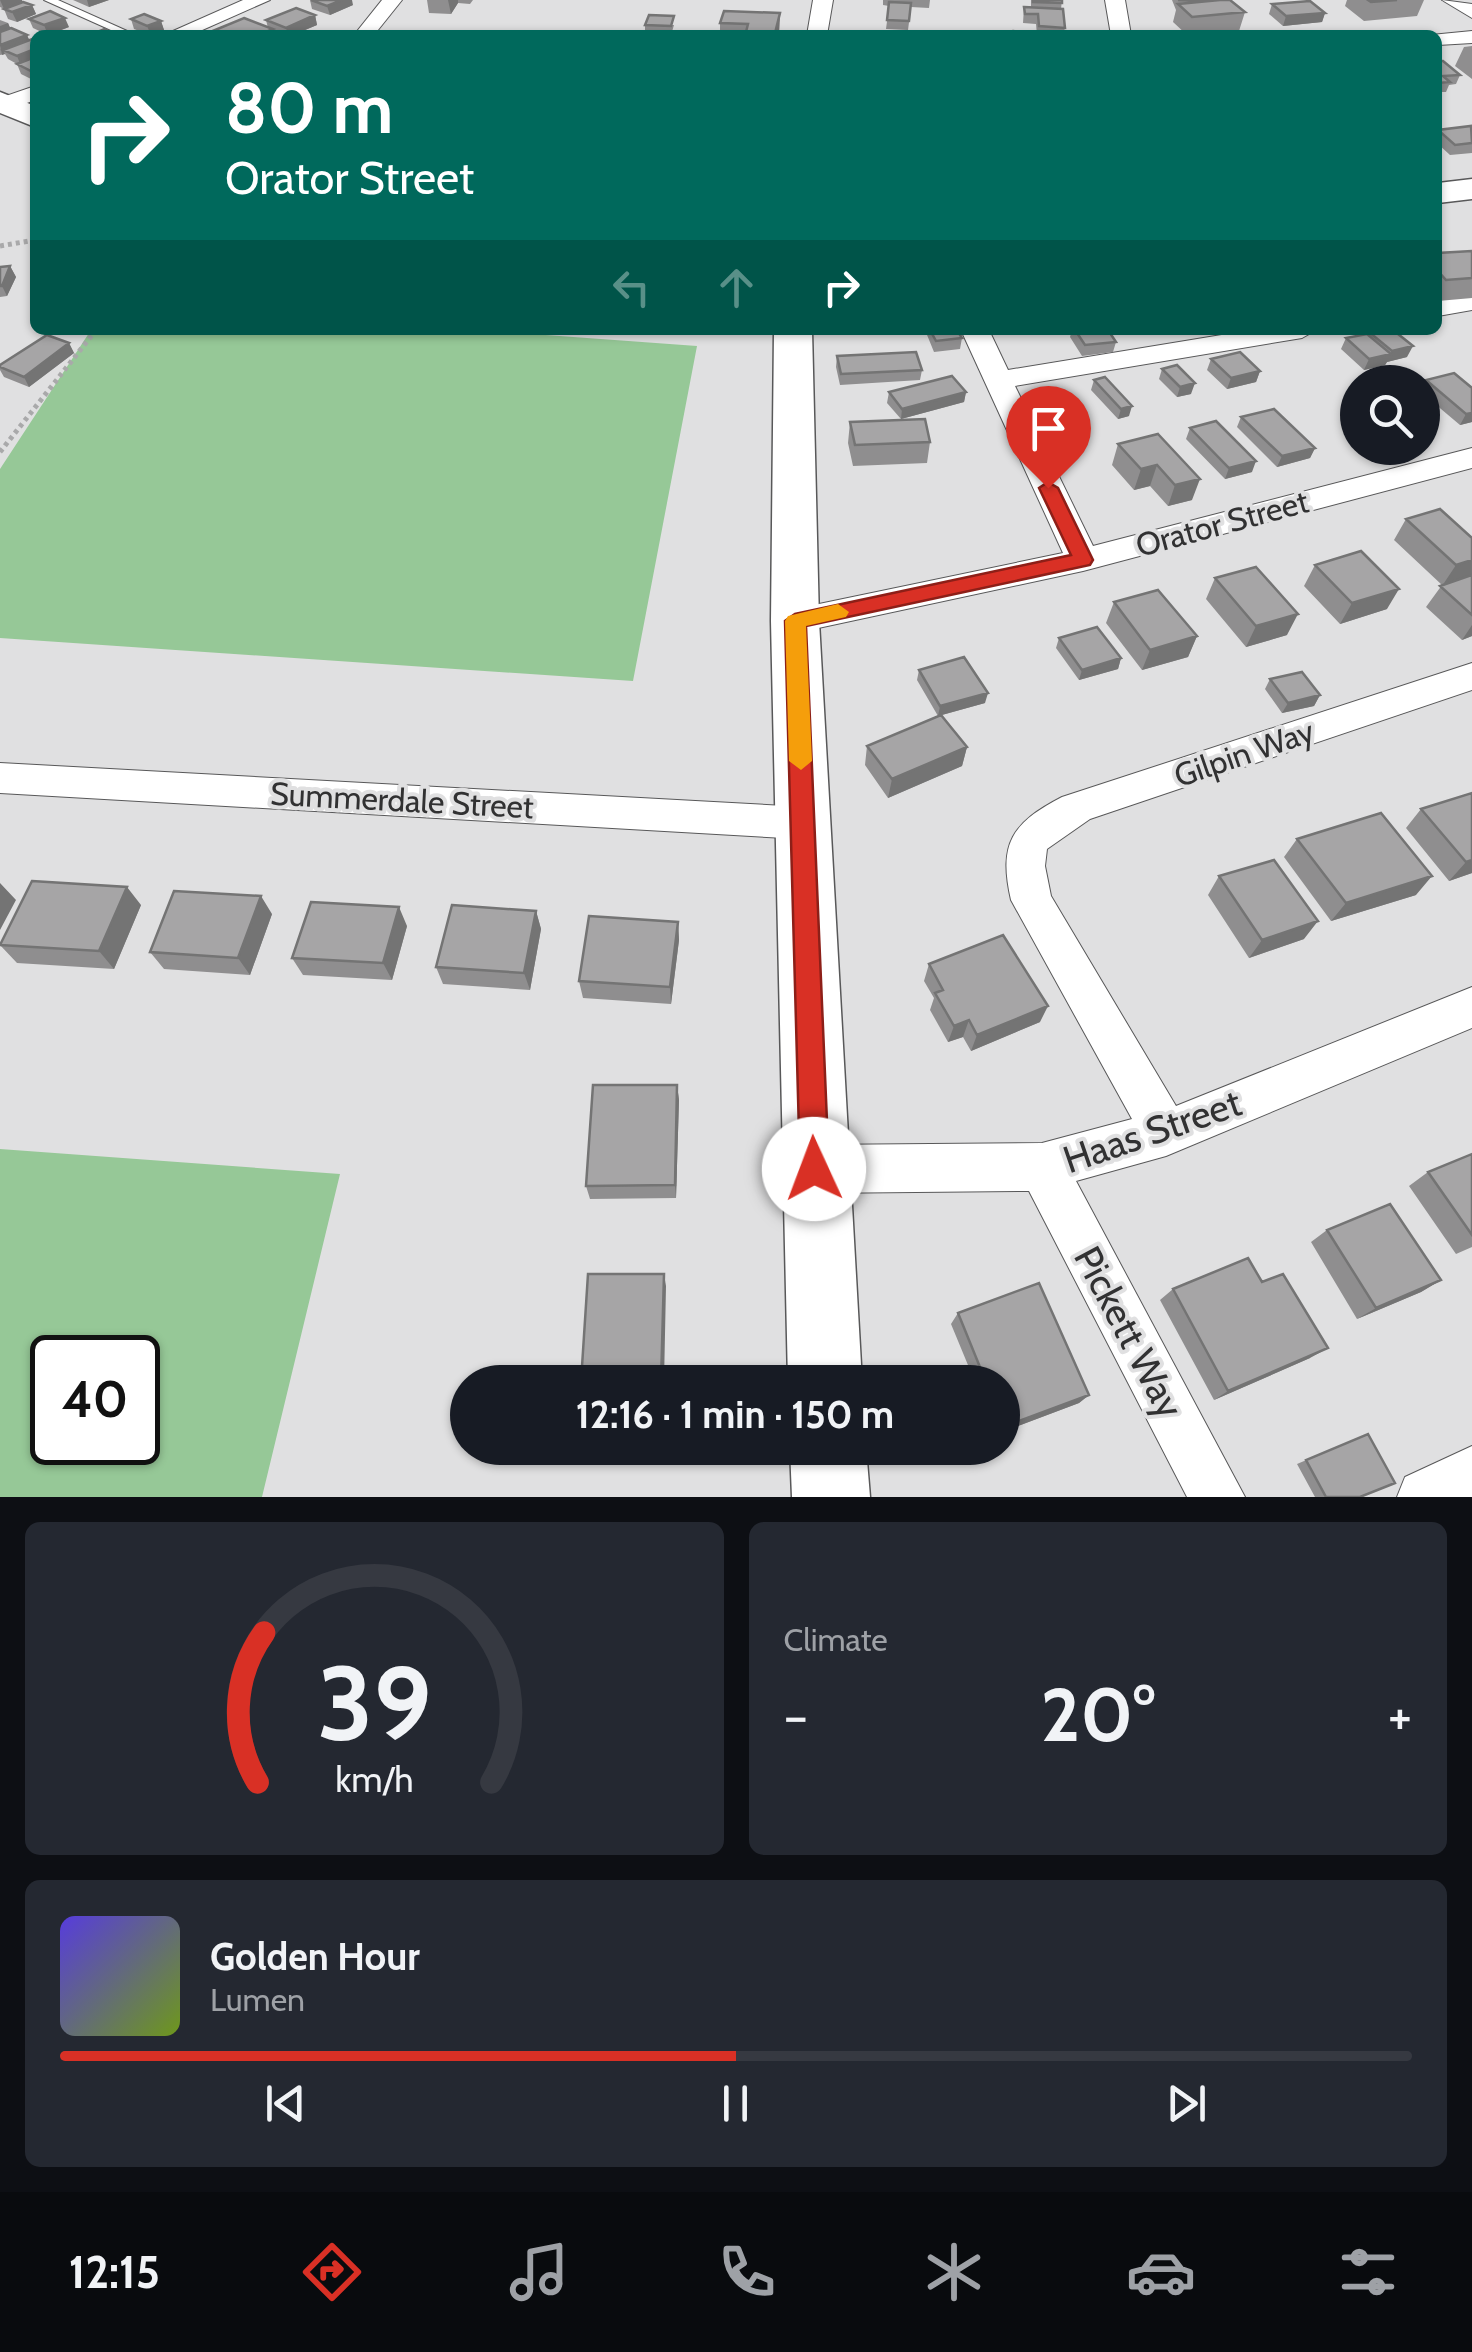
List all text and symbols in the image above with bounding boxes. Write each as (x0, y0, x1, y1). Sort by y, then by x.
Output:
text: 80 m (225, 65, 393, 151)
icon: right (60, 70, 190, 200)
text: Orator Street (225, 151, 474, 205)
icon: left (604, 260, 659, 315)
icon: ahead (709, 260, 764, 315)
icon: right (814, 260, 869, 315)
map controls (1340, 365, 1440, 465)
button: search (1340, 365, 1440, 465)
pin (1006, 386, 1091, 489)
icon: arrive (1021, 401, 1076, 456)
street label: Orator Street (1131, 481, 1313, 565)
street label: Gilpin Way (1169, 711, 1319, 795)
street label: Summerdale Street (269, 774, 535, 826)
street label: Haas Street (1057, 1079, 1247, 1183)
position arrow (762, 1117, 866, 1221)
street label: Pickett Way (1064, 1238, 1194, 1426)
speed limit sign: 40 (30, 1335, 160, 1465)
text: 12:16 · 1 min · 150 m (576, 1391, 894, 1438)
text: Climate (784, 1620, 888, 1659)
text: 39 (317, 1640, 432, 1766)
text: 20° (1041, 1669, 1155, 1760)
text: − (784, 1682, 808, 1749)
text: + (1388, 1682, 1412, 1749)
text: km/h (335, 1758, 413, 1801)
text: Golden Hour (210, 1933, 420, 1980)
text: Lumen (210, 1980, 305, 2019)
icon: previous (258, 2076, 313, 2131)
icon: pause (708, 2076, 763, 2131)
icon: next (1159, 2076, 1214, 2131)
icon: directions (297, 2237, 367, 2307)
icon: music (504, 2237, 574, 2307)
icon: phone (712, 2237, 782, 2307)
icon: climate (919, 2237, 989, 2307)
icon: car (1126, 2237, 1196, 2307)
icon: filters (1333, 2237, 1403, 2307)
text: 12:15 (69, 2245, 160, 2299)

